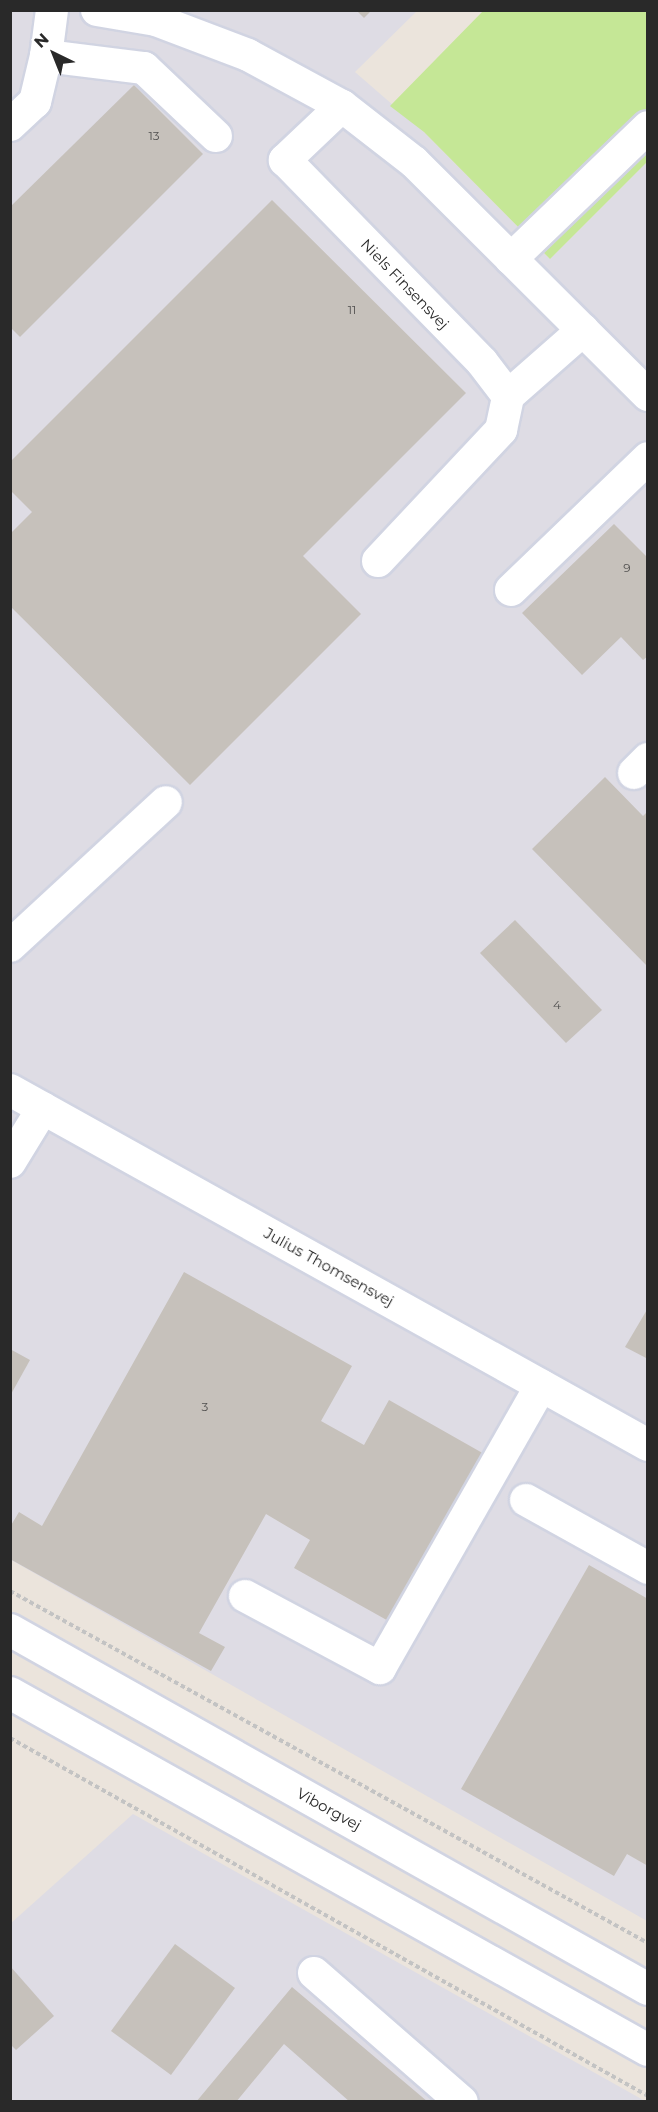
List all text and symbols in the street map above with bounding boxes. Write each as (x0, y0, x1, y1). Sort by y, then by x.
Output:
north arrow (24, 24, 84, 84)
text: N (30, 29, 53, 52)
house number: 13 (148, 129, 160, 143)
street label: Niels Finsensvej (357, 235, 453, 333)
house number: 11 (348, 303, 356, 317)
house number: 9 (623, 561, 631, 575)
house number: 4 (553, 998, 561, 1012)
street label: Julius Thomsensvej (261, 1224, 397, 1310)
house number: 3 (202, 1400, 208, 1414)
street label: Viborgvej (294, 1784, 364, 1834)

